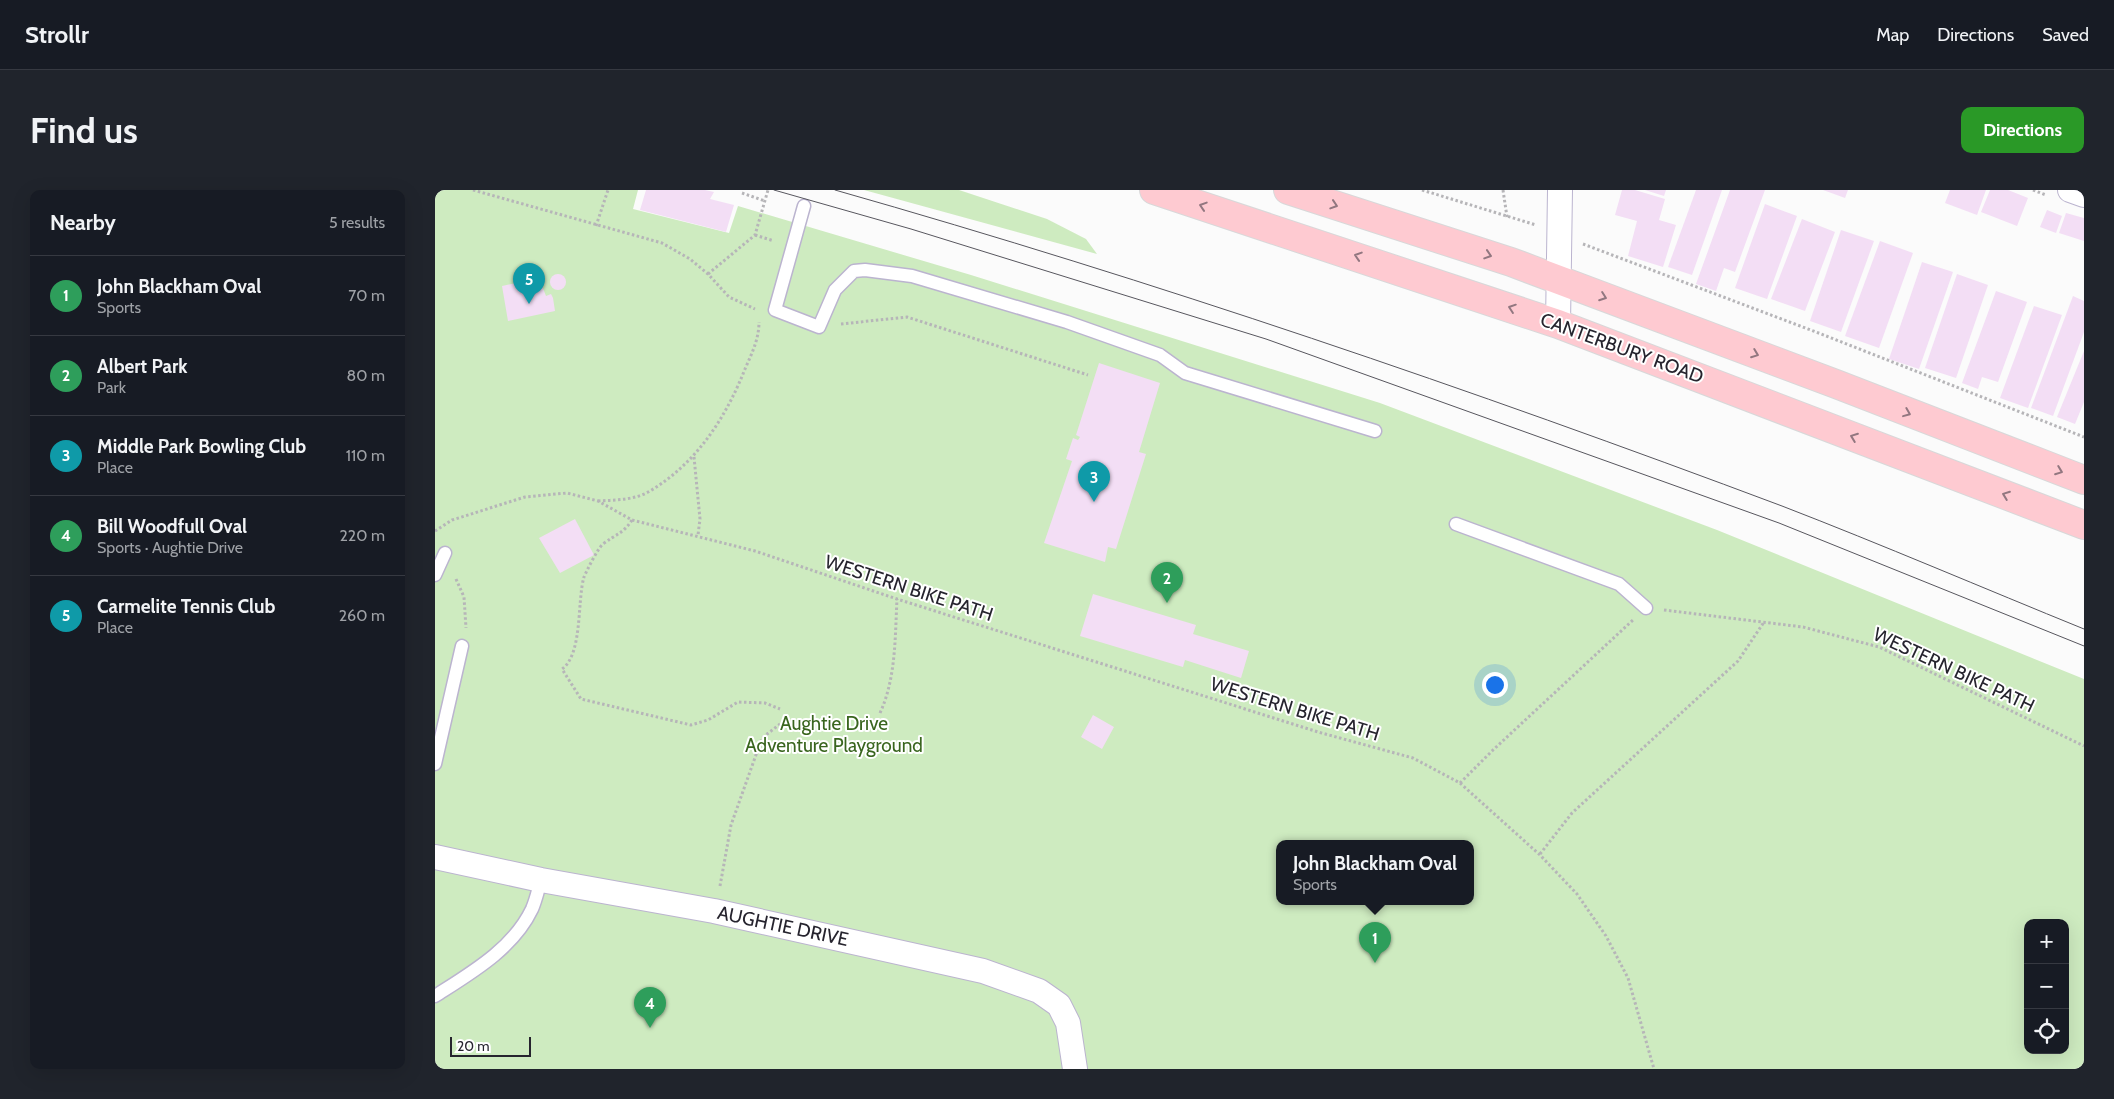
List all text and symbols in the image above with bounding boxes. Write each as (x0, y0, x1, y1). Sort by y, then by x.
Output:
text: Strollr (25, 20, 89, 49)
text: Map (1876, 24, 1909, 46)
text: Directions (1937, 24, 2014, 46)
text: Saved (2042, 24, 2089, 46)
button: Directions (1961, 107, 2084, 153)
text: Find us (30, 109, 138, 152)
one-way arrow (1329, 199, 1338, 209)
one-way arrow (1200, 202, 1208, 212)
text: Nearby (50, 210, 116, 235)
text: 5 results (329, 213, 385, 232)
one-way arrow (1484, 250, 1492, 260)
one-way arrow (1354, 252, 1362, 262)
pin: 5 (513, 263, 545, 304)
text: John Blackham Oval (97, 275, 261, 298)
text: 1 (63, 286, 69, 305)
text: 70 m (348, 286, 385, 305)
one-way arrow (1599, 291, 1607, 301)
text: Sports (97, 298, 141, 317)
one-way arrow (1508, 304, 1516, 314)
street label: CANTERBURY ROAD (1537, 308, 1707, 388)
one-way arrow (1751, 348, 1759, 358)
text: Albert Park (97, 355, 187, 378)
text: 2 (62, 366, 70, 385)
text: 80 m (347, 366, 385, 385)
text: Park (97, 378, 126, 397)
one-way arrow (1902, 406, 1911, 417)
one-way arrow (1850, 433, 1859, 443)
text: Middle Park Bowling Club (97, 435, 306, 458)
text: 3 (62, 446, 70, 465)
text: 110 m (346, 446, 385, 465)
text: Place (97, 458, 133, 477)
pin: 3 (1078, 461, 1110, 502)
one-way arrow (2054, 464, 2063, 475)
one-way arrow (2002, 491, 2011, 501)
text: Bill Woodfull Oval (97, 515, 247, 538)
text: 4 (61, 526, 71, 545)
text: 220 m (339, 526, 385, 545)
text: Sports · Aughtie Drive (97, 538, 243, 557)
street label: WESTERN BIKE PATH (822, 550, 996, 626)
pin: 2 (1151, 562, 1183, 603)
text: Carmelite Tennis Club (97, 595, 275, 618)
text: 5 (62, 606, 70, 625)
text: 260 m (339, 606, 385, 625)
text: Place (97, 618, 133, 637)
street label: WESTERN BIKE PATH (1870, 623, 2038, 717)
street label: WESTERN BIKE PATH (1208, 672, 1382, 746)
your location (1482, 672, 1508, 698)
park label: Aughtie Drive Adventure Playground (745, 712, 923, 757)
popup (1276, 840, 1474, 905)
text: John Blackham Oval (1293, 852, 1457, 875)
text: Sports (1293, 875, 1337, 894)
street label: AUGHTIE DRIVE (715, 901, 851, 951)
map controls (2024, 919, 2069, 1054)
button: + (2024, 919, 2069, 964)
pin: 1 (1359, 922, 1391, 963)
button: − (2024, 964, 2069, 1009)
pin: 4 (634, 987, 666, 1028)
button: locate (2024, 1009, 2069, 1054)
scale bar (450, 1034, 531, 1057)
text: 20 m (457, 1037, 490, 1055)

